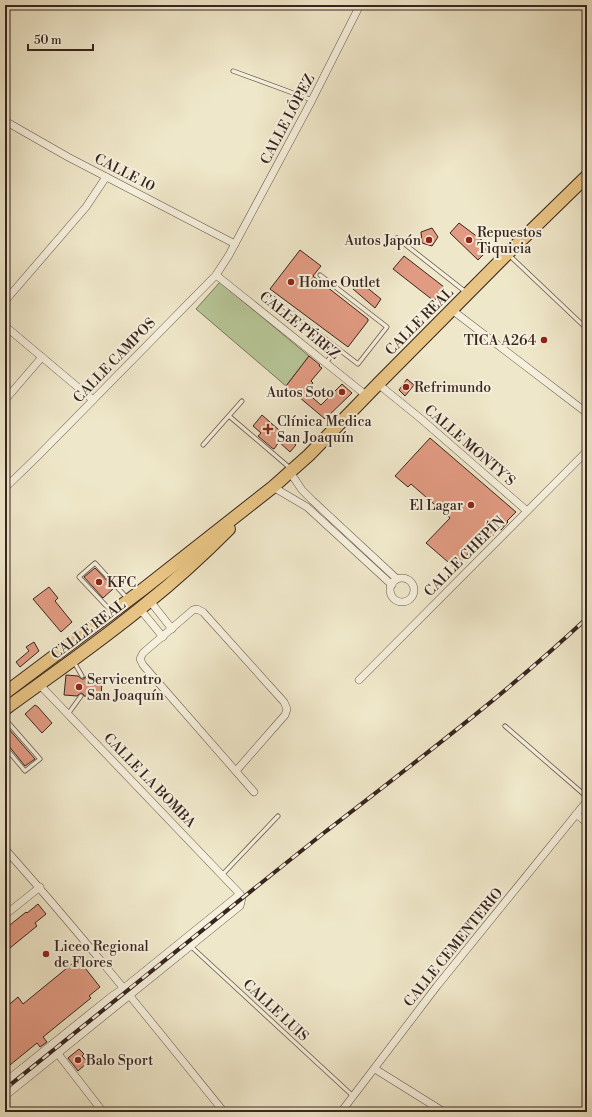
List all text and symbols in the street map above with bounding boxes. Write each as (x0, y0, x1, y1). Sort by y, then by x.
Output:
scale bar (28, 26, 93, 52)
text: 50 m (34, 33, 62, 48)
street label: CALLE LÓPEZ (255, 71, 319, 167)
street label: CALLE 10 (91, 150, 158, 196)
place label: Repuestos Tiquicia (477, 224, 542, 258)
place label: Autos Japón (344, 232, 422, 250)
marker: Autos Japón (424, 235, 434, 245)
marker: Repuestos Tiquicia (464, 235, 474, 245)
place label: Home Outlet (299, 274, 381, 292)
marker: Home Outlet (286, 277, 296, 287)
street label: CALLE REAL (382, 284, 458, 360)
street label: CALLE PÉREZ (255, 286, 345, 364)
street label: CALLE CAMPOS (70, 314, 160, 407)
place label: TICA A264 (464, 332, 536, 350)
marker: TICA A264 (539, 335, 549, 345)
place label: Refrimundo (414, 379, 491, 397)
marker: Refrimundo (401, 382, 411, 392)
place label: Autos Soto (265, 384, 334, 402)
marker: Autos Soto (337, 387, 347, 397)
street label: CALLE MONTY´S (420, 401, 519, 490)
place label: Clínica Medica San Joaquín (277, 413, 372, 447)
marker: Clínica Medica San Joaquín (262, 423, 274, 435)
place label: El Lagar (410, 497, 463, 515)
marker: El Lagar (466, 500, 476, 510)
street label: CALLE CHEPÍN (419, 511, 509, 601)
place label: KFC (107, 574, 136, 592)
marker: KFC (94, 577, 104, 587)
street label: CALLE REAL (48, 596, 130, 664)
place label: Servicentro San Joaquín (87, 671, 165, 705)
marker: Servicentro San Joaquín (74, 682, 84, 692)
street label: CALLE LA BOMBA (99, 729, 199, 832)
street label: CALLE CEMENTERIO (400, 884, 507, 1011)
place label: Liceo Regional de Flores (54, 938, 149, 972)
marker: Liceo Regional de Flores (41, 949, 51, 959)
street label: CALLE LUIS (239, 976, 312, 1046)
place label: Balo Sport (85, 1052, 153, 1070)
marker: Balo Sport (73, 1055, 83, 1065)

